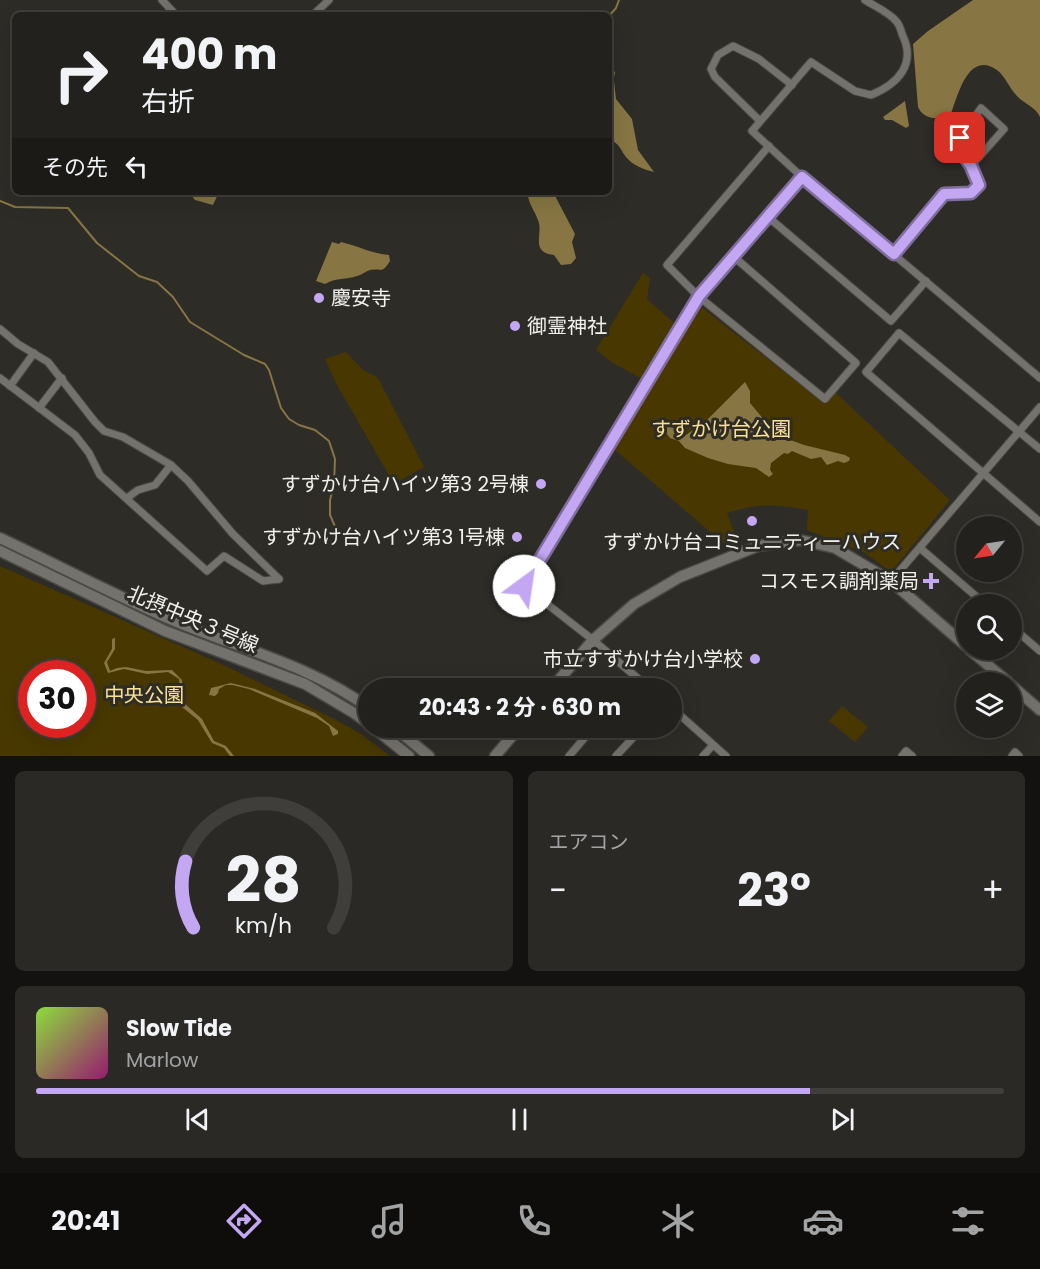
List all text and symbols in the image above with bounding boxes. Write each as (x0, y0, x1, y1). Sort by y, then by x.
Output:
text: 400 m (141, 25, 278, 84)
icon: right (42, 36, 120, 114)
text: 右折 (141, 83, 195, 120)
pin (934, 112, 985, 163)
icon: arrive (943, 121, 976, 154)
icon: left (120, 150, 153, 183)
text: その先 (42, 152, 108, 183)
place label: 慶安寺 (331, 284, 391, 312)
marker: 慶安寺 (312, 291, 326, 305)
place label: 御霊神社 (527, 312, 607, 340)
marker: 御霊神社 (508, 319, 522, 333)
park label: すずかけ台公園 (651, 415, 791, 443)
place label: すずかけ台ハイツ第3 2号棟 (281, 470, 529, 498)
marker: すずかけ台ハイツ第3 2号棟 (534, 477, 548, 491)
marker: すずかけ台コミュニティーハウス (745, 514, 759, 528)
north arrow (956, 516, 1022, 582)
map controls (956, 516, 1022, 738)
place label: すずかけ台ハイツ第3 1号棟 (262, 523, 505, 551)
place label: すずかけ台コミュニティーハウス (603, 528, 901, 556)
marker: すずかけ台ハイツ第3 1号棟 (510, 530, 524, 544)
position arrow (492, 554, 556, 618)
place label: コスモス調剤薬局 (759, 567, 919, 595)
marker: コスモス調剤薬局 (924, 574, 938, 588)
street label: 北摂中央３号線 (123, 579, 263, 659)
button: search (956, 594, 1022, 660)
place label: 市立すずかけ台小学校 (543, 645, 743, 673)
marker: 市立すずかけ台小学校 (748, 652, 762, 666)
speed limit sign: 30 (18, 660, 96, 738)
button: layers (956, 672, 1022, 738)
park label: 中央公園 (104, 681, 184, 709)
text: 20:43 · 2 分 · 630 m (419, 692, 621, 723)
text: エアコン (549, 828, 629, 856)
text: 28 (226, 836, 302, 924)
text: 23° (737, 859, 811, 922)
text: − (549, 867, 567, 914)
text: + (981, 867, 1004, 914)
text: km/h (235, 910, 292, 941)
text: Slow Tide (126, 1013, 232, 1044)
text: Marlow (126, 1046, 198, 1074)
icon: previous (181, 1103, 214, 1136)
icon: pause (503, 1103, 536, 1136)
icon: next (826, 1103, 859, 1136)
icon: directions (223, 1200, 265, 1242)
icon: music (368, 1200, 410, 1242)
icon: phone (513, 1200, 555, 1242)
icon: climate (657, 1200, 699, 1242)
icon: car (802, 1200, 844, 1242)
icon: filters (947, 1200, 989, 1242)
text: 20:41 (51, 1202, 120, 1239)

